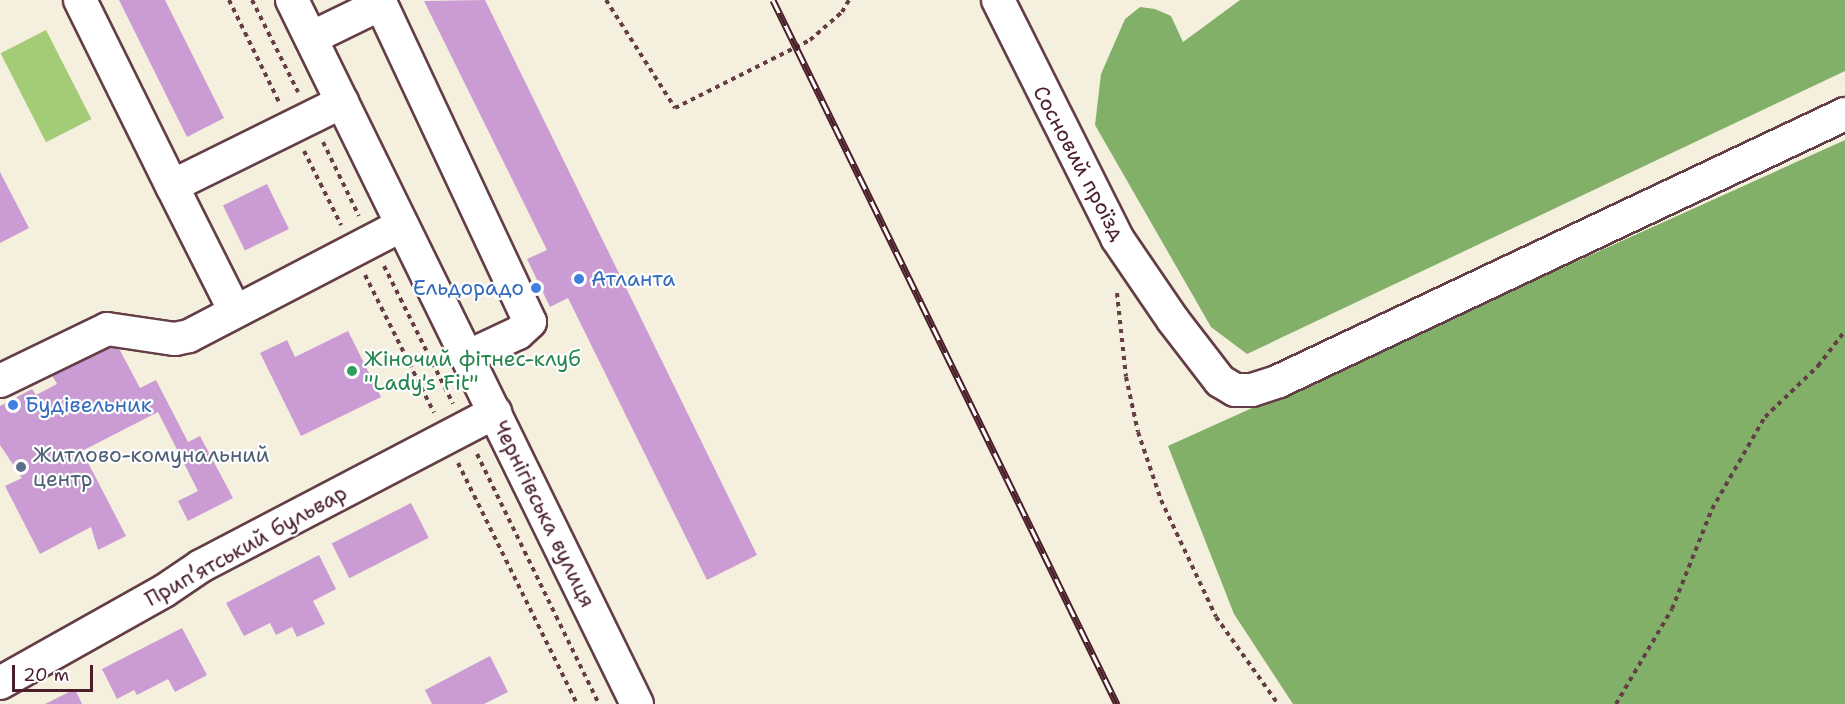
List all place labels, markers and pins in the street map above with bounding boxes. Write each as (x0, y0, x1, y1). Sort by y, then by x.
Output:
place label: Атланта (591, 266, 675, 292)
marker: Атланта (572, 272, 586, 286)
place label: Ельдорадо (413, 275, 524, 301)
marker: Ельдорадо (529, 281, 543, 295)
place label: Жіночий фітнес-клуб "Lady's Fit" (364, 346, 581, 396)
marker: Жіночий фітнес-клуб "Lady's Fit" (345, 364, 359, 378)
place label: Будівельник (25, 392, 152, 418)
marker: Будівельник (6, 398, 20, 412)
place label: Житлово-комунальний центр (33, 442, 269, 492)
marker: Житлово-комунальний центр (14, 460, 28, 474)

